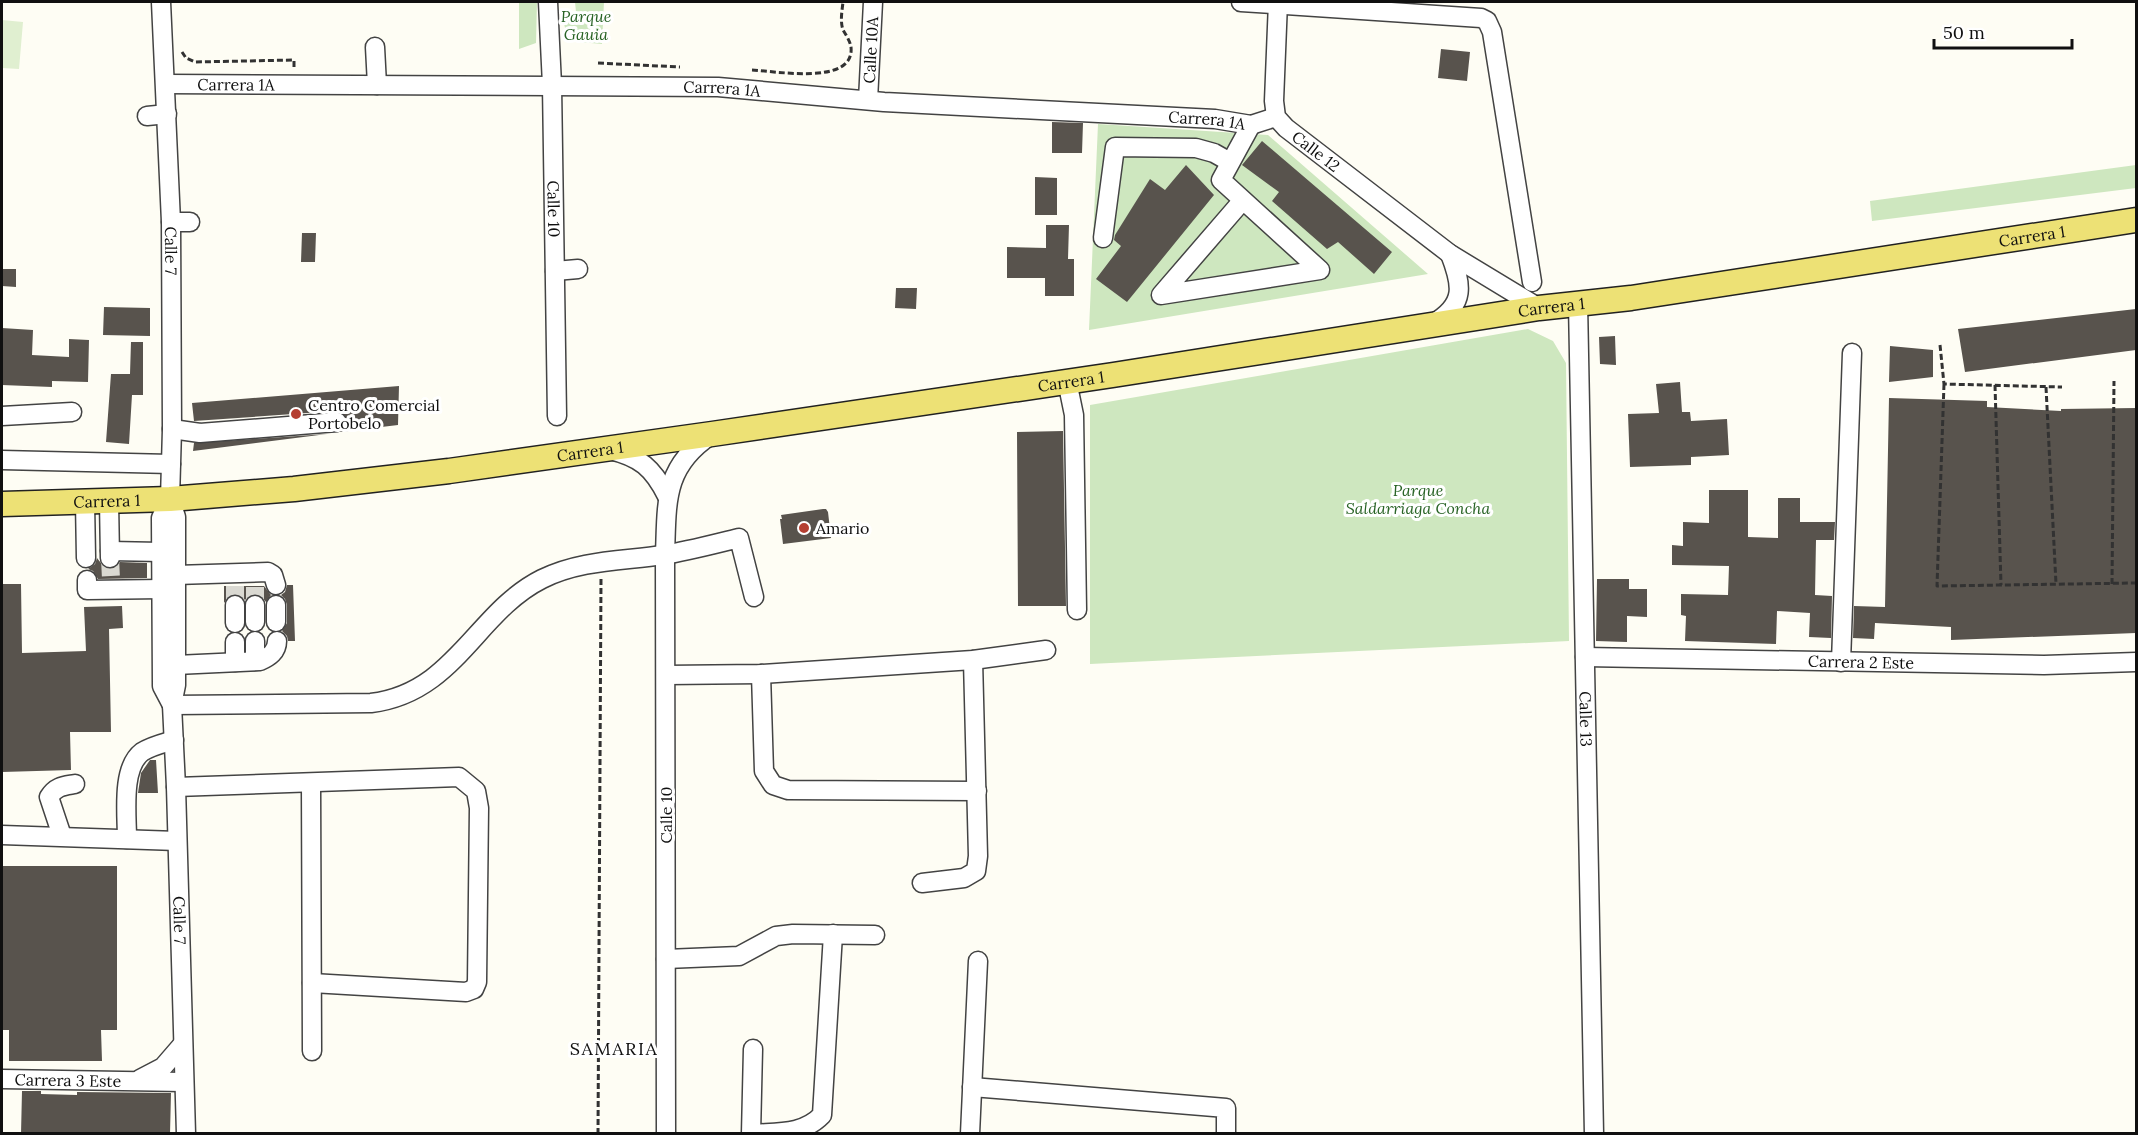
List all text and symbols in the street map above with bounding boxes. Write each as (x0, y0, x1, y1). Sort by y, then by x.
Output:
park label: Parque Gauia (561, 6, 612, 44)
scale bar (1934, 12, 2072, 50)
street label: Calle 10A (859, 15, 882, 84)
text: 50 m (1943, 21, 1985, 44)
street label: Carrera 1A (197, 74, 276, 95)
street label: Carrera 1A (683, 77, 762, 101)
street label: Carrera 1A (1168, 107, 1248, 134)
street label: Calle 12 (1288, 126, 1344, 176)
street label: Calle 10 (543, 180, 564, 238)
street label: Carrera 1 (1997, 221, 2067, 251)
street label: Calle 7 (161, 226, 181, 276)
street label: Carrera 1 (1517, 293, 1586, 321)
street label: Carrera 1 (1036, 366, 1106, 396)
place label: Centro Comercial Portobelo (308, 395, 440, 433)
marker: Centro Comercial Portobelo (289, 407, 303, 421)
street label: Carrera 1 (556, 437, 625, 466)
park label: Parque Saldarriaga Concha (1346, 480, 1490, 518)
street label: Carrera 1 (73, 490, 141, 512)
place label: Amario (815, 518, 869, 538)
marker: Amario (797, 521, 811, 535)
street label: Carrera 2 Este (1808, 651, 1915, 673)
street label: Calle 13 (1575, 691, 1597, 747)
street label: Calle 10 (656, 787, 676, 843)
street label: Calle 7 (169, 896, 191, 945)
district label: SAMARIA (570, 1037, 658, 1060)
street label: Carrera 3 Este (15, 1069, 122, 1091)

